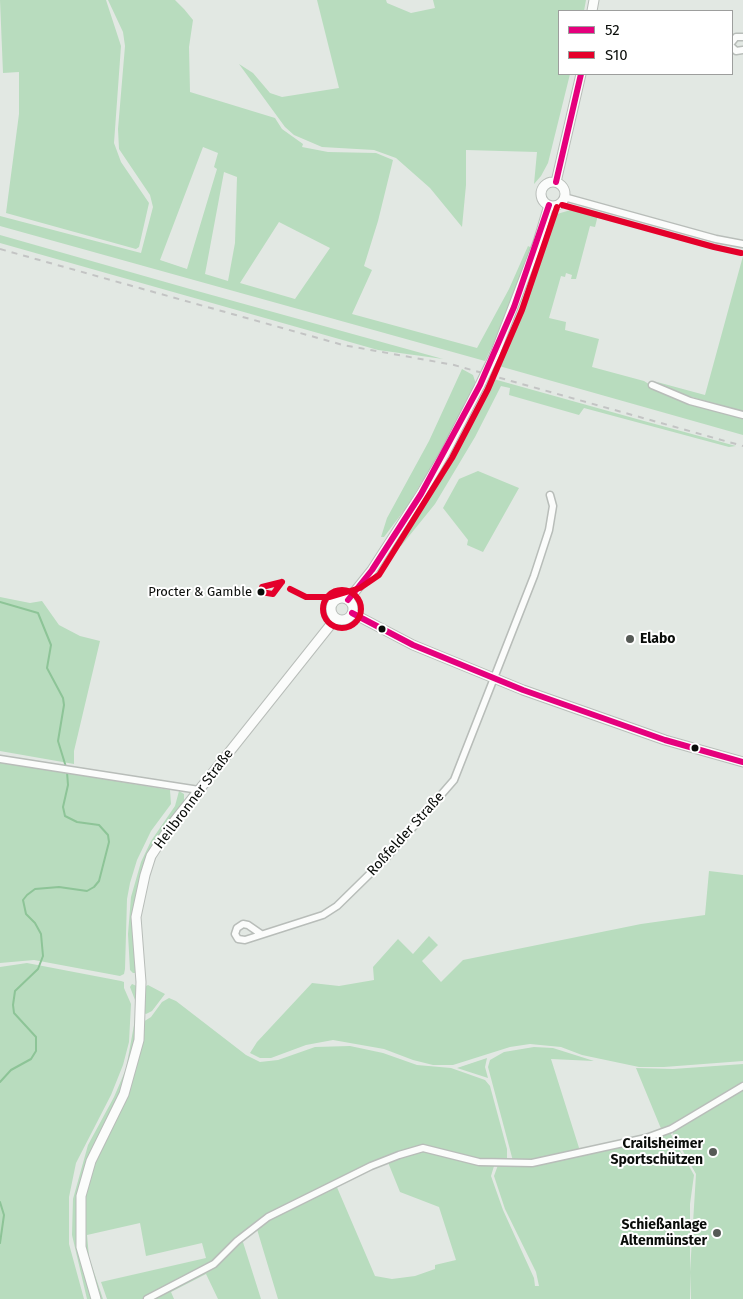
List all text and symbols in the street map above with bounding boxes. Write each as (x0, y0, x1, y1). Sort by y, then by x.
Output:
legend (558, 10, 733, 75)
text: 52 (605, 21, 620, 39)
text: S10 (605, 46, 628, 64)
place label: Procter & Gamble (148, 584, 252, 600)
marker: Procter & Gamble (256, 587, 266, 597)
unlabelled marker (377, 624, 387, 634)
place label: Elabo (640, 631, 676, 647)
marker: Elabo (624, 633, 636, 645)
unlabelled marker (690, 743, 700, 753)
street label: Heilbronner Straße (151, 746, 237, 852)
street label: Roßfelder Straße (364, 789, 448, 879)
place label: Crailsheimer Sportschützen (610, 1136, 703, 1168)
marker: Crailsheimer Sportschützen (707, 1146, 719, 1158)
place label: Schießanlage Altenmünster (620, 1217, 707, 1250)
marker: Schießanlage Altenmünster (711, 1227, 723, 1239)

